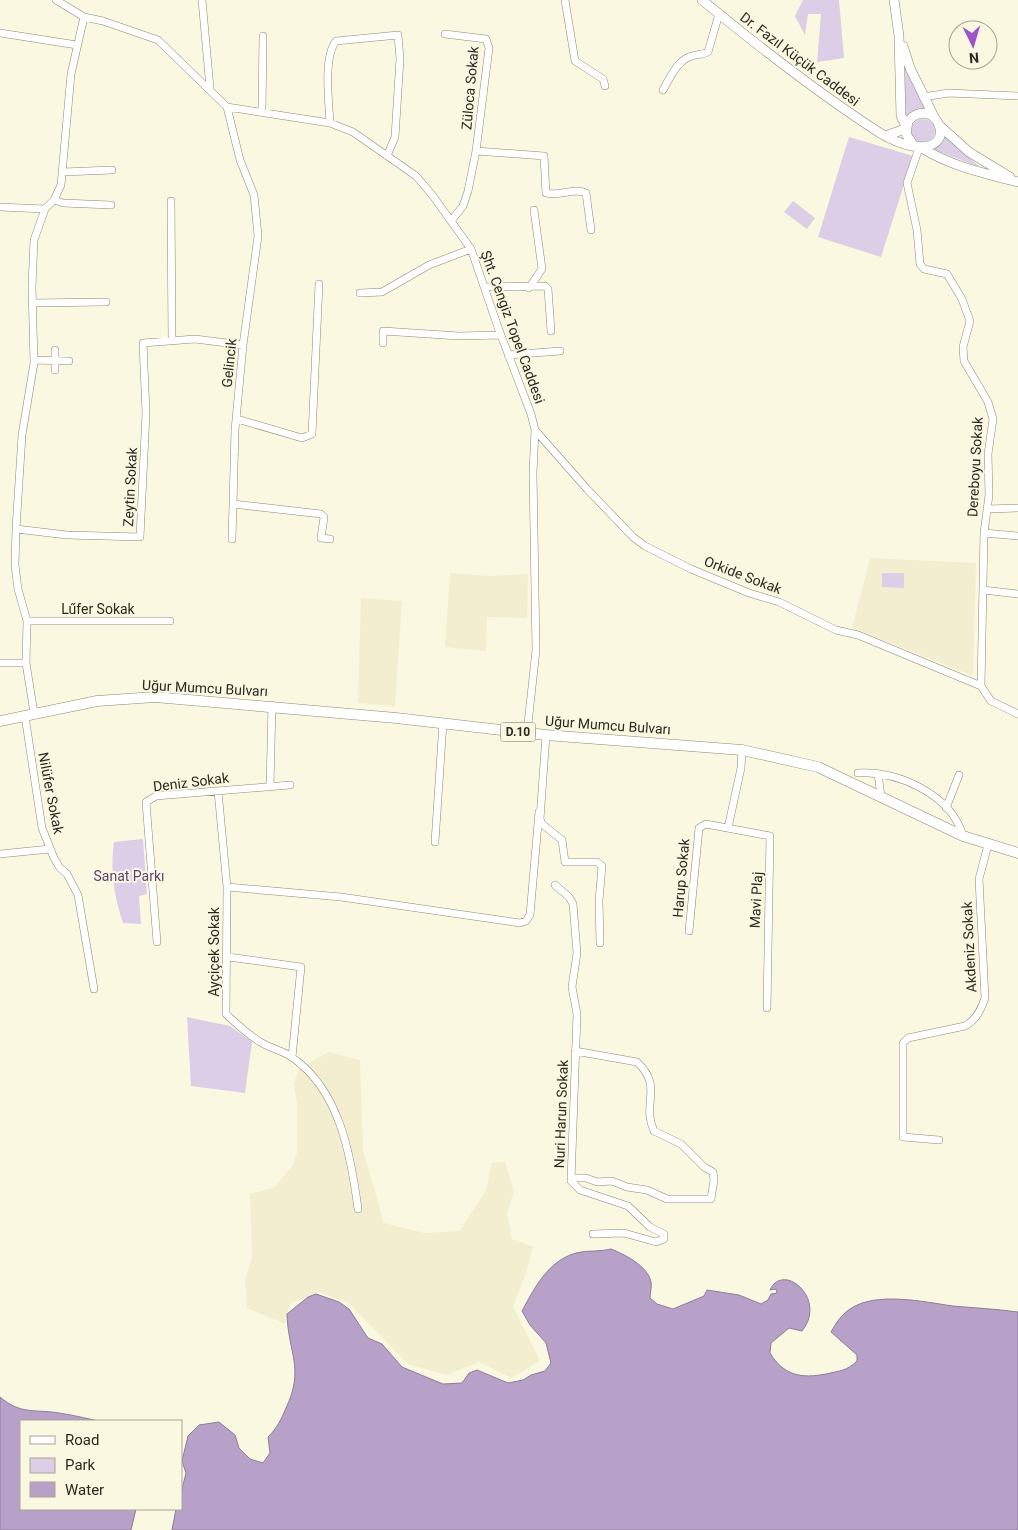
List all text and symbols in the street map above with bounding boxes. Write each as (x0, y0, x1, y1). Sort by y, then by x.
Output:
street label: Dr. Fazıl Küçük Caddesi (737, 9, 863, 109)
north arrow (948, 20, 998, 70)
street label: Züloca Sokak (458, 45, 482, 130)
text: N (969, 50, 980, 66)
street label: Şht. Cengiz Topel Caddesi (478, 248, 548, 406)
street label: Gelincik (218, 337, 240, 388)
street label: Dereboyu Sokak (964, 416, 986, 518)
street label: Zeytin Sokak (120, 446, 140, 527)
street label: Orkide Sokak (702, 553, 785, 597)
street label: Lűfer Sokak (61, 601, 136, 617)
street label: Uğur Mumcu Bulvarı (142, 677, 268, 699)
street label: Uğur Mumcu Bulvarı (545, 713, 671, 737)
road number: D.10 (500, 722, 536, 742)
street label: Nilüfer Sokak (35, 751, 67, 836)
street label: Deniz Sokak (152, 769, 231, 795)
street label: Harup Sokak (670, 837, 693, 918)
park label: Sanat Parkı (93, 868, 165, 884)
street label: Mavi Plaj (747, 871, 765, 929)
street label: Akdeniz Sokak (959, 900, 979, 993)
street label: Ayçiçek Sokak (206, 906, 222, 997)
street label: Nuri Harun Sokak (551, 1059, 571, 1169)
legend (20, 1420, 182, 1510)
text: Road (65, 1431, 99, 1449)
text: Park (65, 1456, 96, 1474)
text: Water (65, 1481, 104, 1499)

